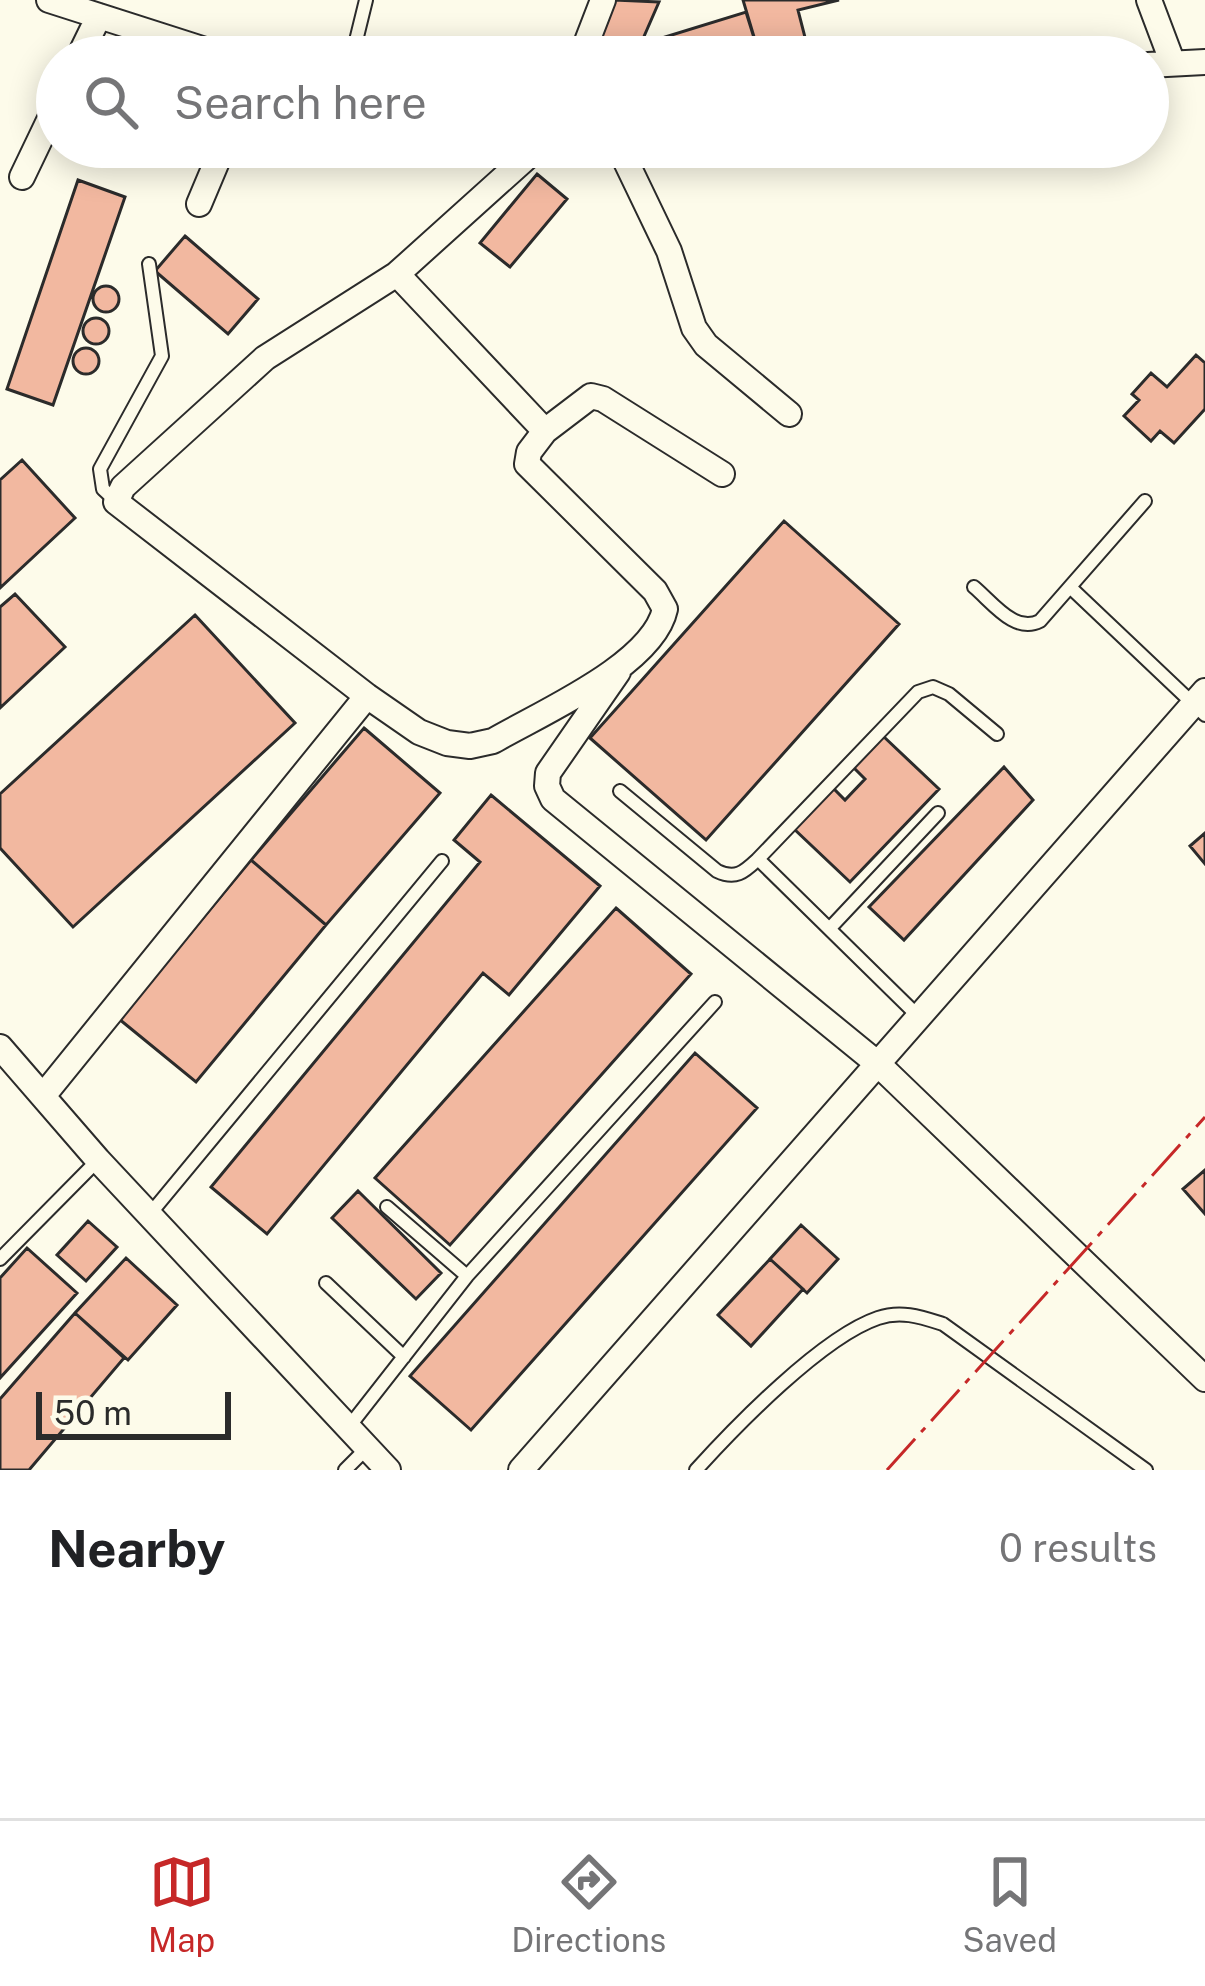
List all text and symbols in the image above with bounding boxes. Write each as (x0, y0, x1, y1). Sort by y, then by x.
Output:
search box (36, 36, 1169, 168)
icon: search (78, 69, 144, 135)
text: Search here (174, 76, 427, 129)
scale bar (36, 1386, 231, 1439)
text: 50 m (54, 1394, 132, 1432)
text: Nearby (48, 1519, 225, 1578)
text: 0 results (999, 1525, 1157, 1571)
tab: Map (148, 1849, 215, 1959)
tab: Directions (511, 1849, 666, 1959)
tab: Saved (963, 1849, 1057, 1959)

